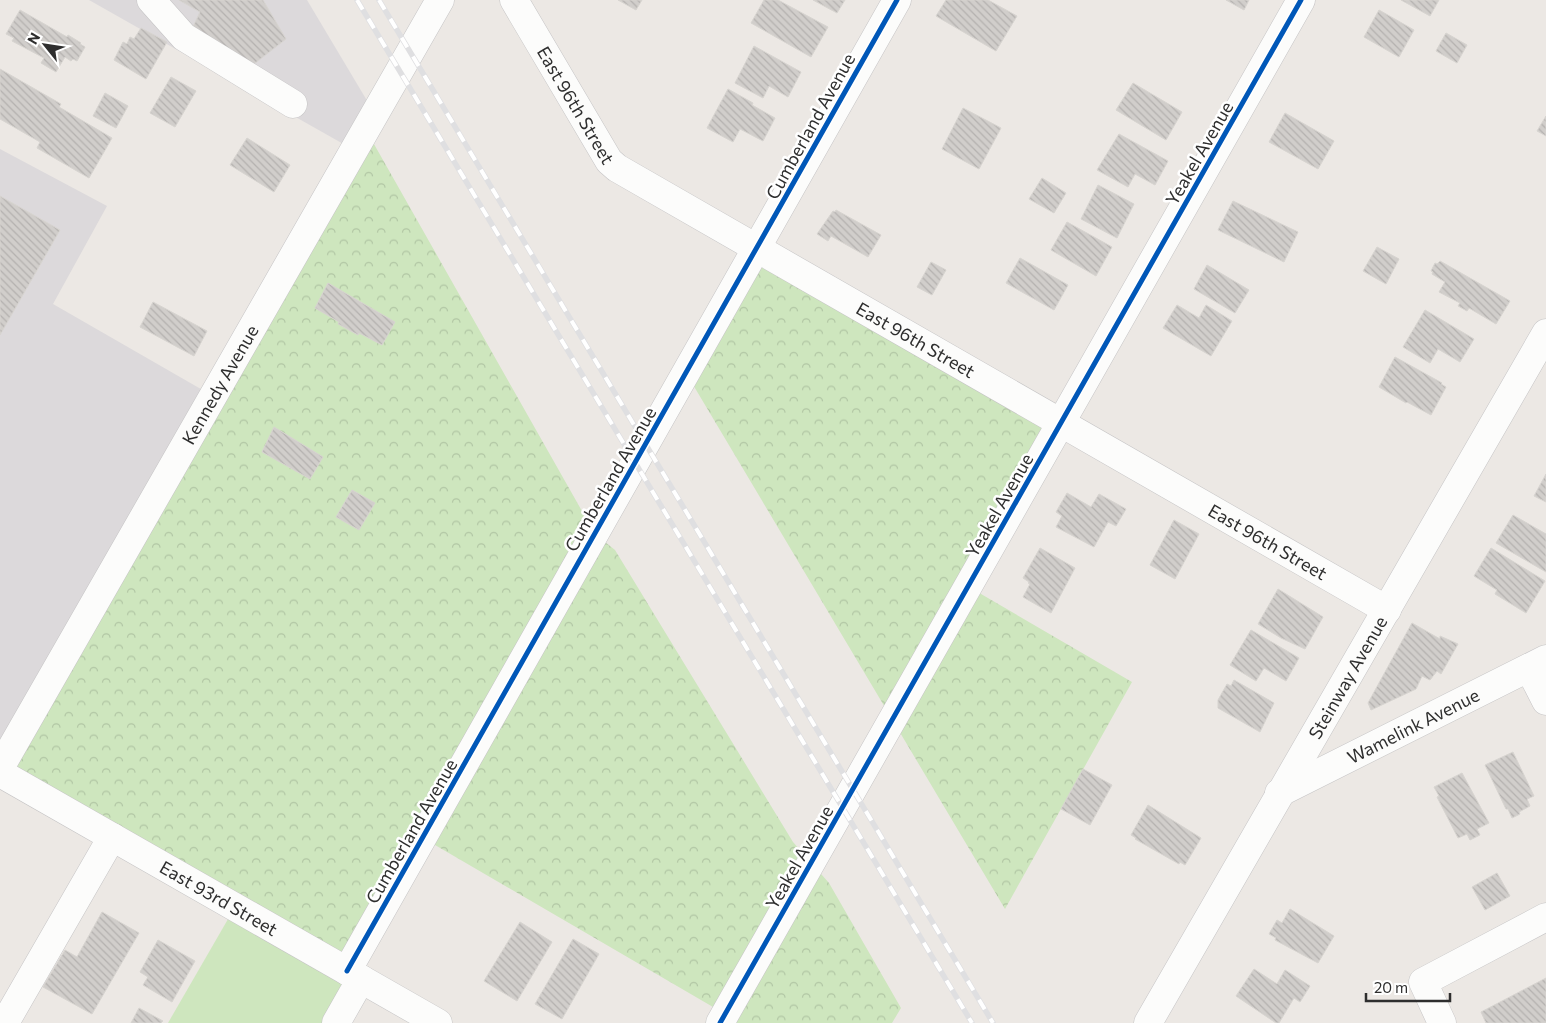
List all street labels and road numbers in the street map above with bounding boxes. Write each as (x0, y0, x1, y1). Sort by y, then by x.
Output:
street label: East 96th Street (533, 42, 619, 168)
street label: Cumberland Avenue (761, 49, 859, 203)
street label: Yeakel Avenue (1161, 97, 1237, 209)
street label: East 96th Street (853, 297, 979, 382)
street label: Kennedy Avenue (177, 321, 263, 448)
street label: Cumberland Avenue (560, 403, 660, 555)
street label: Yeakel Avenue (961, 449, 1037, 561)
street label: East 96th Street (1205, 499, 1331, 584)
street label: Steinway Avenue (1303, 612, 1391, 743)
street label: Wamelink Avenue (1343, 683, 1483, 768)
street label: Cumberland Avenue (361, 755, 461, 907)
street label: Yeakel Avenue (761, 801, 837, 913)
street label: East 93rd Street (156, 856, 282, 940)

